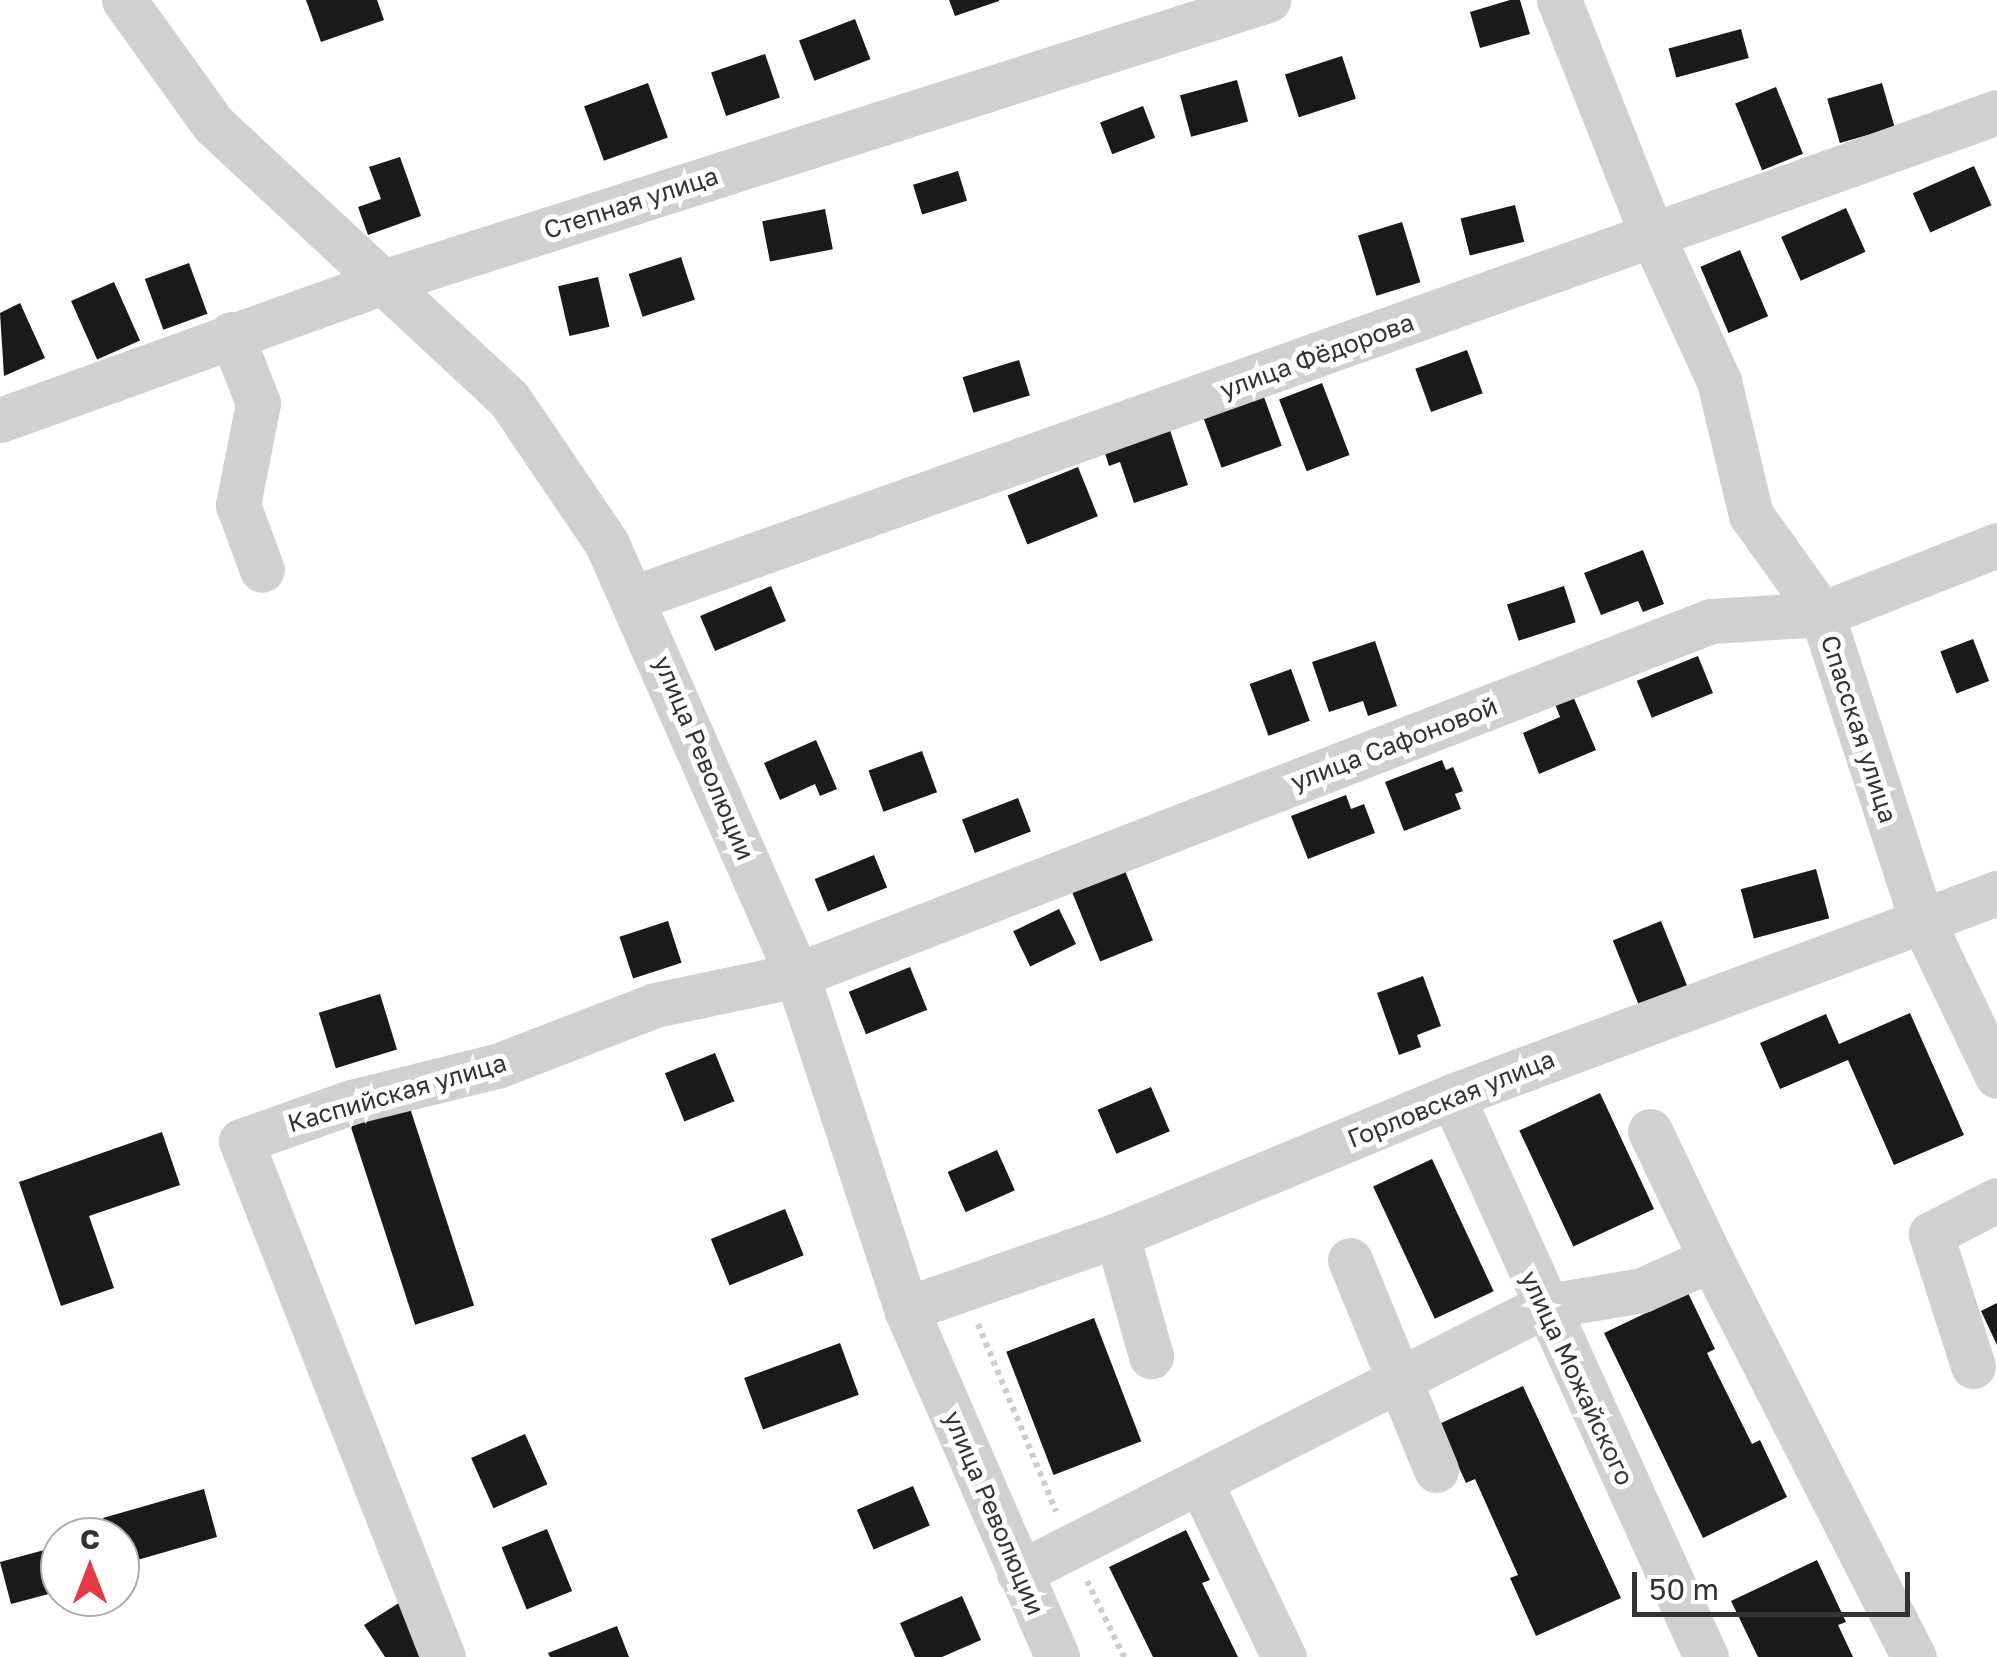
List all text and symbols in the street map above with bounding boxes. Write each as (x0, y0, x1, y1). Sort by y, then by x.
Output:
street label: Степная улица (540, 161, 722, 245)
street label: улица Фёдорова (1216, 307, 1418, 405)
street label: Спасская улица (1815, 631, 1903, 827)
street label: улица Революции (647, 651, 761, 865)
street label: улица Сафоновой (1287, 691, 1501, 797)
street label: Горловская улица (1343, 1044, 1559, 1154)
street label: Каспийская улица (284, 1047, 510, 1139)
street label: улица Можайского (1514, 1266, 1640, 1490)
street label: улица Революции (937, 1406, 1051, 1620)
north arrow (40, 1517, 140, 1617)
text: С (80, 1522, 100, 1555)
scale bar (1637, 1552, 1914, 1614)
text: 50 m (1649, 1571, 1719, 1607)

